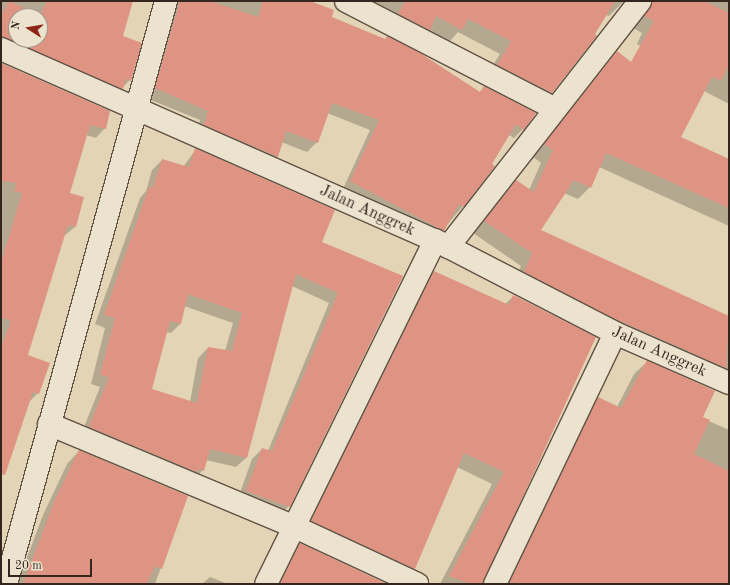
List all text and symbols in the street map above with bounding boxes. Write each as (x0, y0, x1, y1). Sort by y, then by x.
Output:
north arrow (8, 8, 48, 48)
text: N (10, 20, 23, 31)
street label: Jalan Anggrek (316, 181, 418, 241)
street label: Jalan Anggrek (608, 322, 710, 382)
scale bar (10, 551, 94, 577)
text: 20 m (15, 560, 42, 572)

